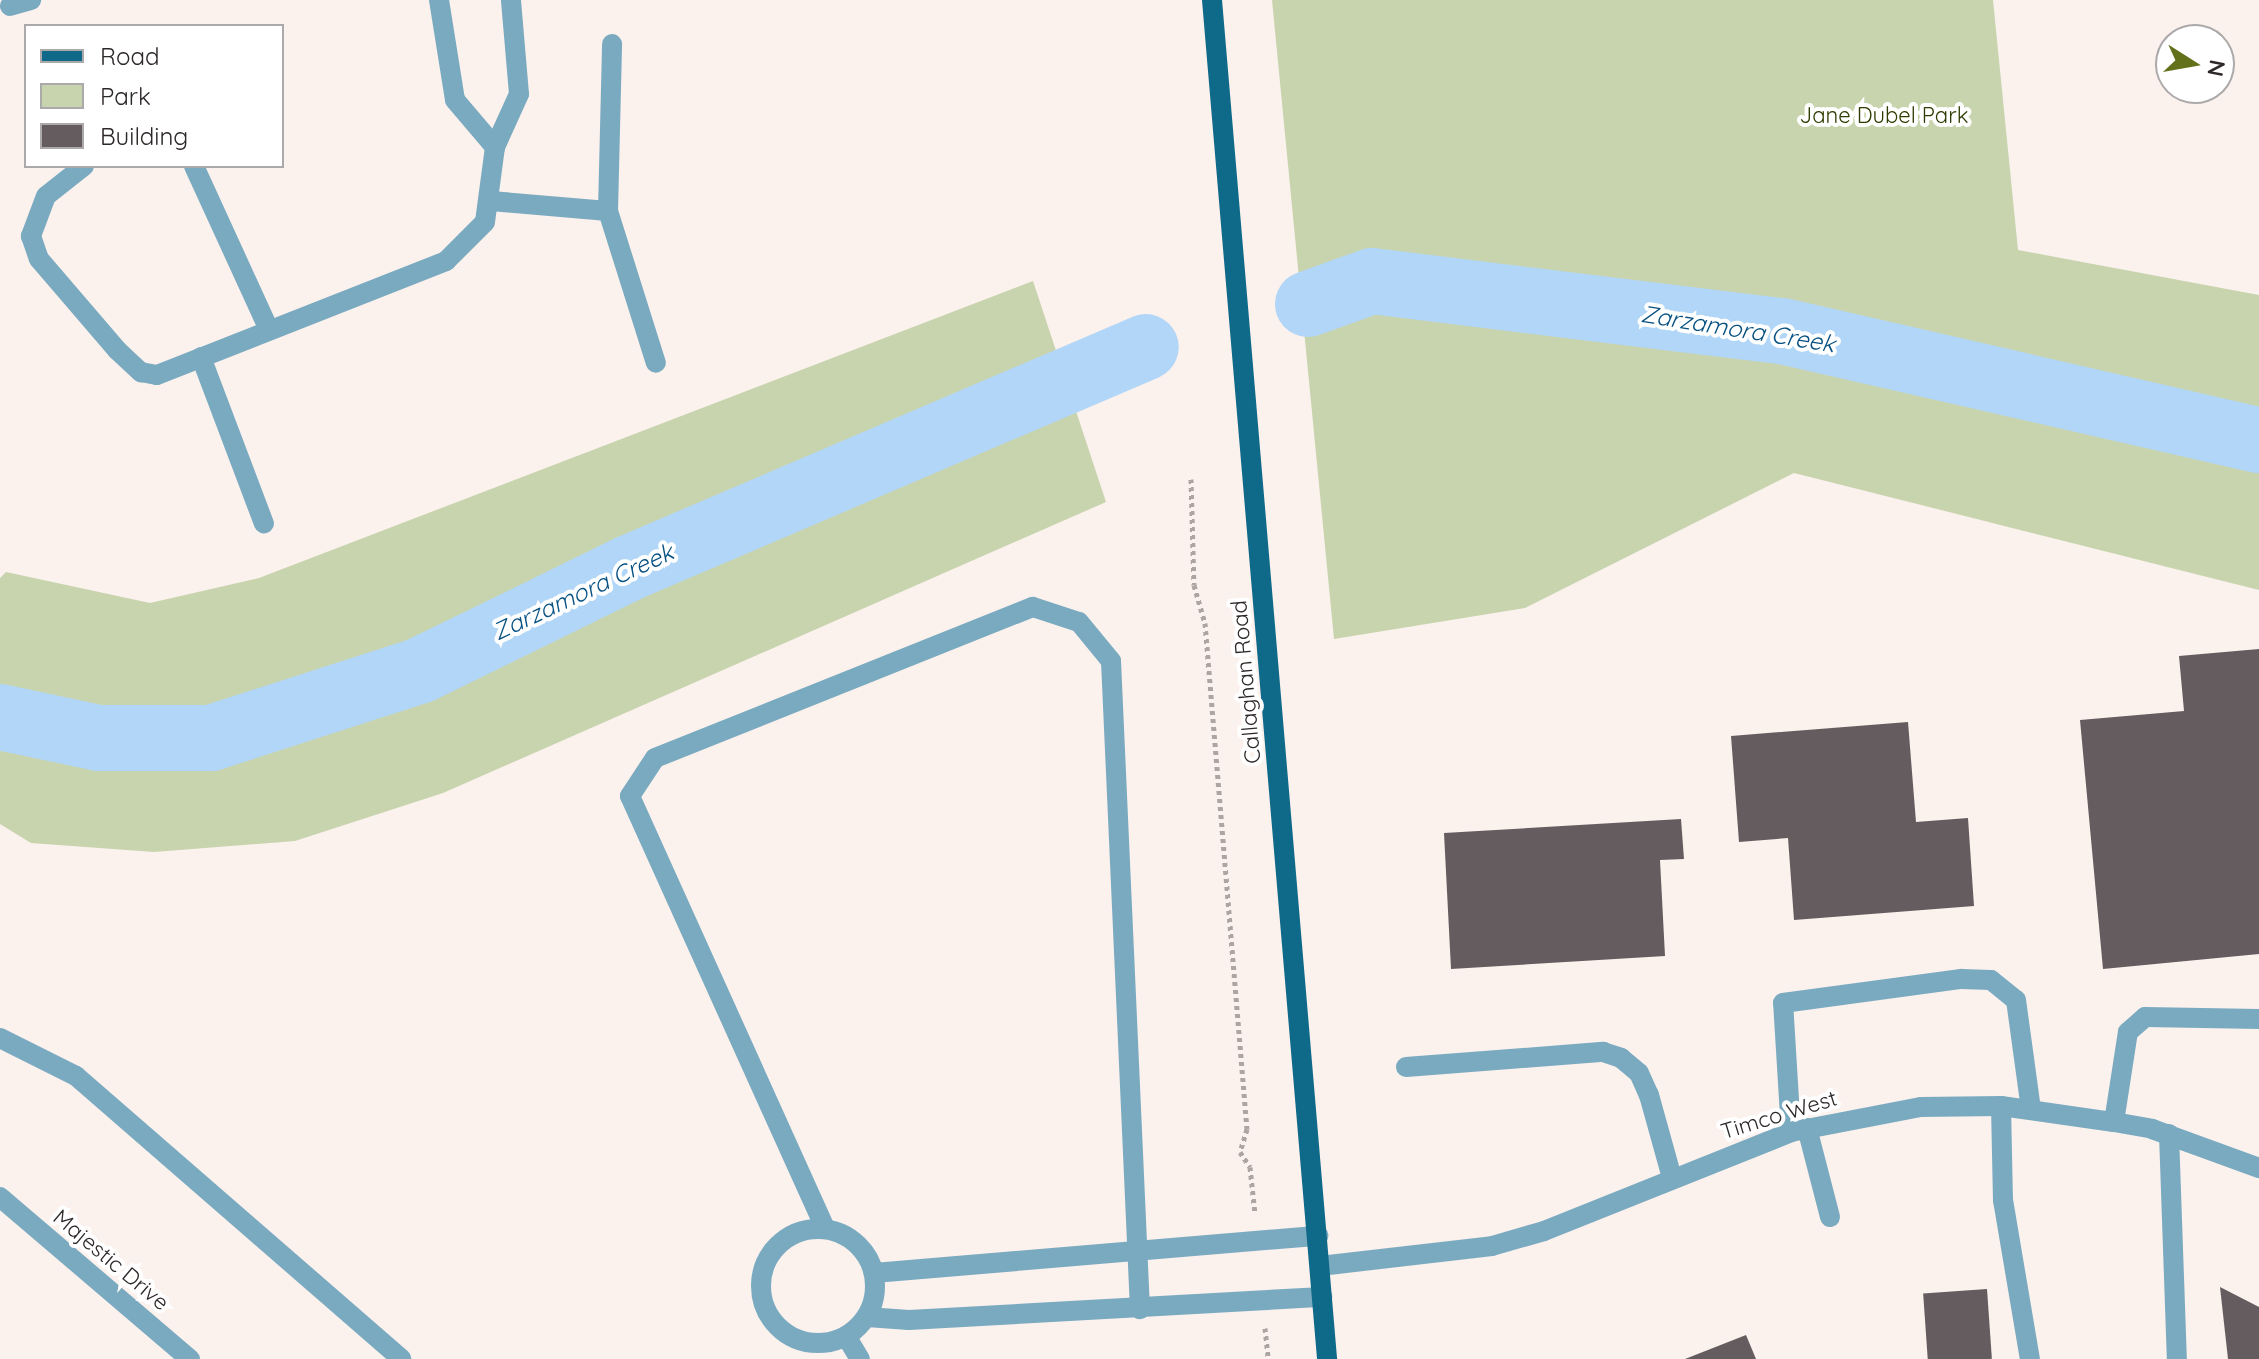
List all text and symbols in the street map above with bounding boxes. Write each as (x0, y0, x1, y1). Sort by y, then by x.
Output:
legend (24, 24, 284, 168)
north arrow (2155, 24, 2235, 104)
text: Road (100, 41, 160, 71)
text: N (2201, 58, 2232, 79)
text: Park (100, 81, 151, 111)
park label: Jane Dubel Park (1800, 103, 1968, 129)
text: Building (100, 121, 188, 151)
water label: Zarzamora Creek (1639, 299, 1837, 359)
water label: Zarzamora Creek (488, 538, 678, 646)
street label: Callaghan Road (1226, 599, 1266, 765)
street label: Timco West (1718, 1085, 1840, 1145)
street label: Majestic Drive (48, 1204, 174, 1316)

